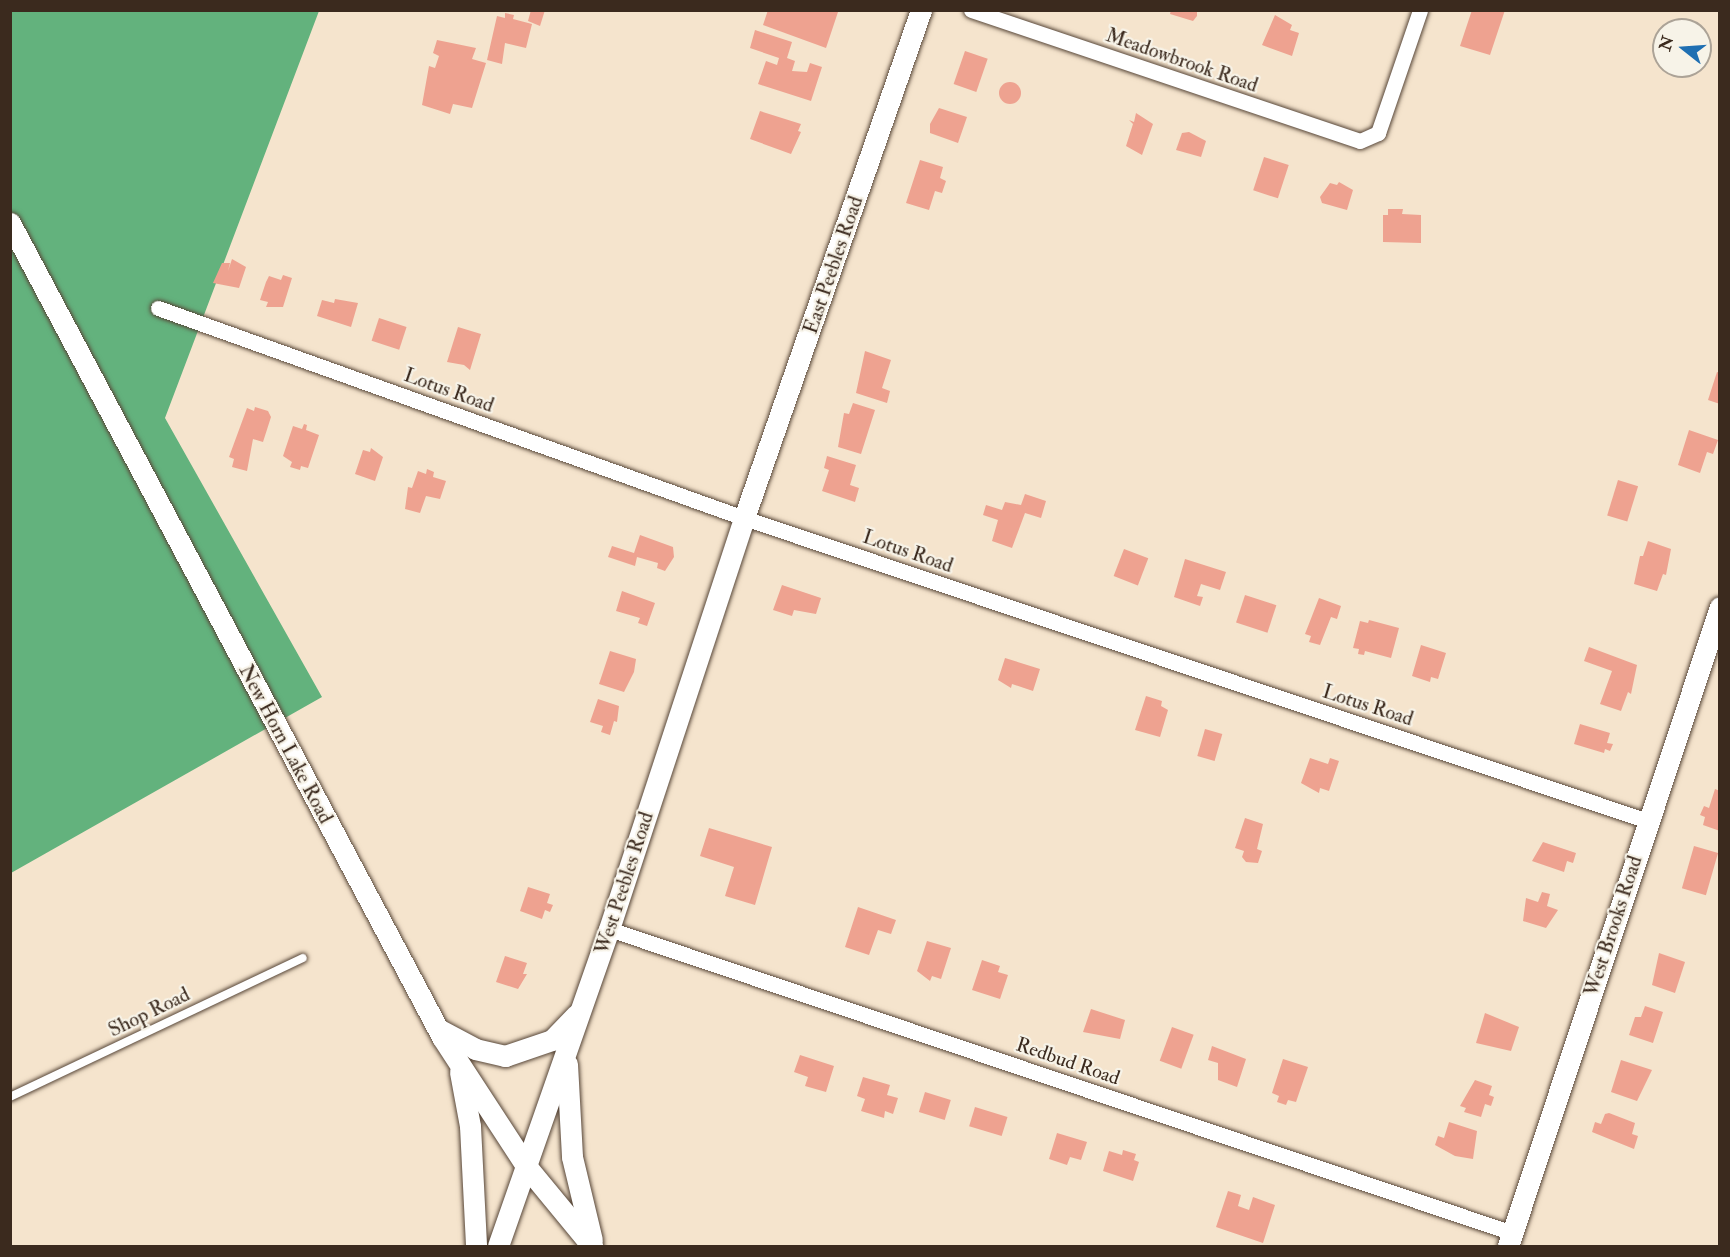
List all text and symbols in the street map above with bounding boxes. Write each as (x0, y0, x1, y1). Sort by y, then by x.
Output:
north arrow (1652, 18, 1712, 78)
street label: Meadowbrook Road (1103, 23, 1261, 97)
text: N (1655, 34, 1678, 53)
street label: East Peebles Road (798, 193, 868, 337)
street label: Lotus Road (401, 363, 497, 417)
street label: Lotus Road (860, 524, 956, 578)
street label: New Horn Lake Road (234, 660, 338, 828)
street label: Lotus Road (1320, 679, 1416, 731)
street label: West Peebles Road (590, 809, 658, 957)
street label: West Brooks Road (1579, 853, 1647, 999)
street label: Shop Road (104, 982, 194, 1042)
street label: Redbud Road (1013, 1032, 1123, 1090)

